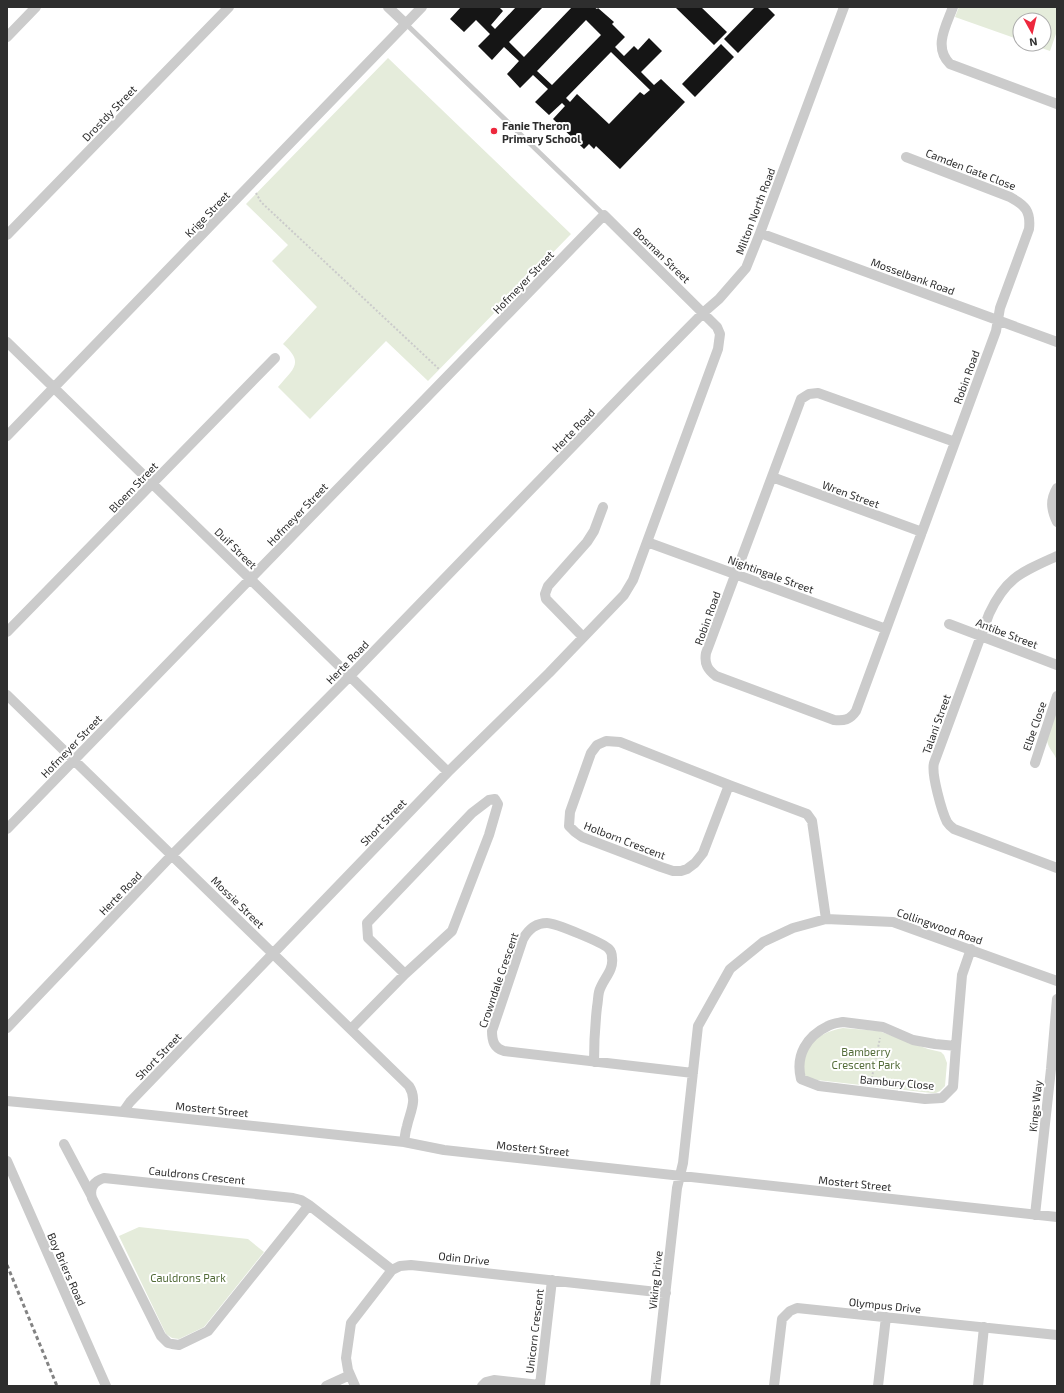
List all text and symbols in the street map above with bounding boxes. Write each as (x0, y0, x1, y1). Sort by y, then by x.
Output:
north arrow (1012, 12, 1052, 52)
text: N (1029, 35, 1038, 49)
street label: Drostdy Street (79, 82, 139, 144)
place label: Fanie Theron Primary School (502, 119, 581, 146)
marker: Fanie Theron Primary School (489, 126, 499, 136)
street label: Camden Gate Close (924, 146, 1018, 192)
street label: Milton North Road (733, 166, 777, 256)
street label: Krige Street (182, 188, 232, 240)
street label: Bosman Street (631, 225, 693, 285)
street label: Hofmeyer Street (490, 248, 556, 316)
street label: Mosselbank Road (869, 255, 957, 297)
street label: Robin Road (950, 348, 982, 406)
street label: Herte Road (549, 406, 597, 454)
street label: Bloem Street (106, 459, 160, 515)
street label: Wren Street (821, 478, 881, 510)
street label: Hofmeyer Street (264, 480, 330, 548)
street label: Duif Street (212, 525, 260, 571)
street label: Nightingale Street (726, 552, 816, 596)
street label: Robin Road (691, 589, 723, 647)
street label: Antibe Street (974, 615, 1040, 651)
street label: Herte Road (323, 638, 371, 686)
street label: Talani Street (919, 692, 953, 756)
street label: Elbe Close (1019, 700, 1049, 752)
street label: Hofmeyer Street (38, 712, 104, 780)
street label: Short Street (357, 796, 409, 848)
street label: Holborn Crescent (582, 818, 668, 862)
street label: Herte Road (96, 869, 144, 917)
street label: Mossie Street (209, 873, 267, 931)
street label: Collingwood Road (895, 905, 985, 947)
street label: Crowndale Crescent (476, 931, 520, 1029)
street label: Short Street (132, 1030, 184, 1082)
park label: Bamberry Crescent Park (832, 1045, 901, 1071)
street label: Bambury Close (859, 1072, 935, 1092)
street label: Kings Way (1026, 1079, 1044, 1132)
street label: Mostert Street (175, 1099, 249, 1119)
street label: Mostert Street (496, 1138, 570, 1158)
street label: Cauldrons Crescent (148, 1163, 246, 1187)
street label: Mostert Street (818, 1173, 892, 1193)
street label: Boy Briers Road (45, 1230, 89, 1308)
street label: Odin Drive (438, 1249, 490, 1267)
street label: Viking Drive (645, 1250, 665, 1310)
park label: Cauldrons Park (150, 1271, 226, 1284)
street label: Unicorn Crescent (522, 1288, 546, 1374)
street label: Olympus Drive (848, 1295, 922, 1315)

